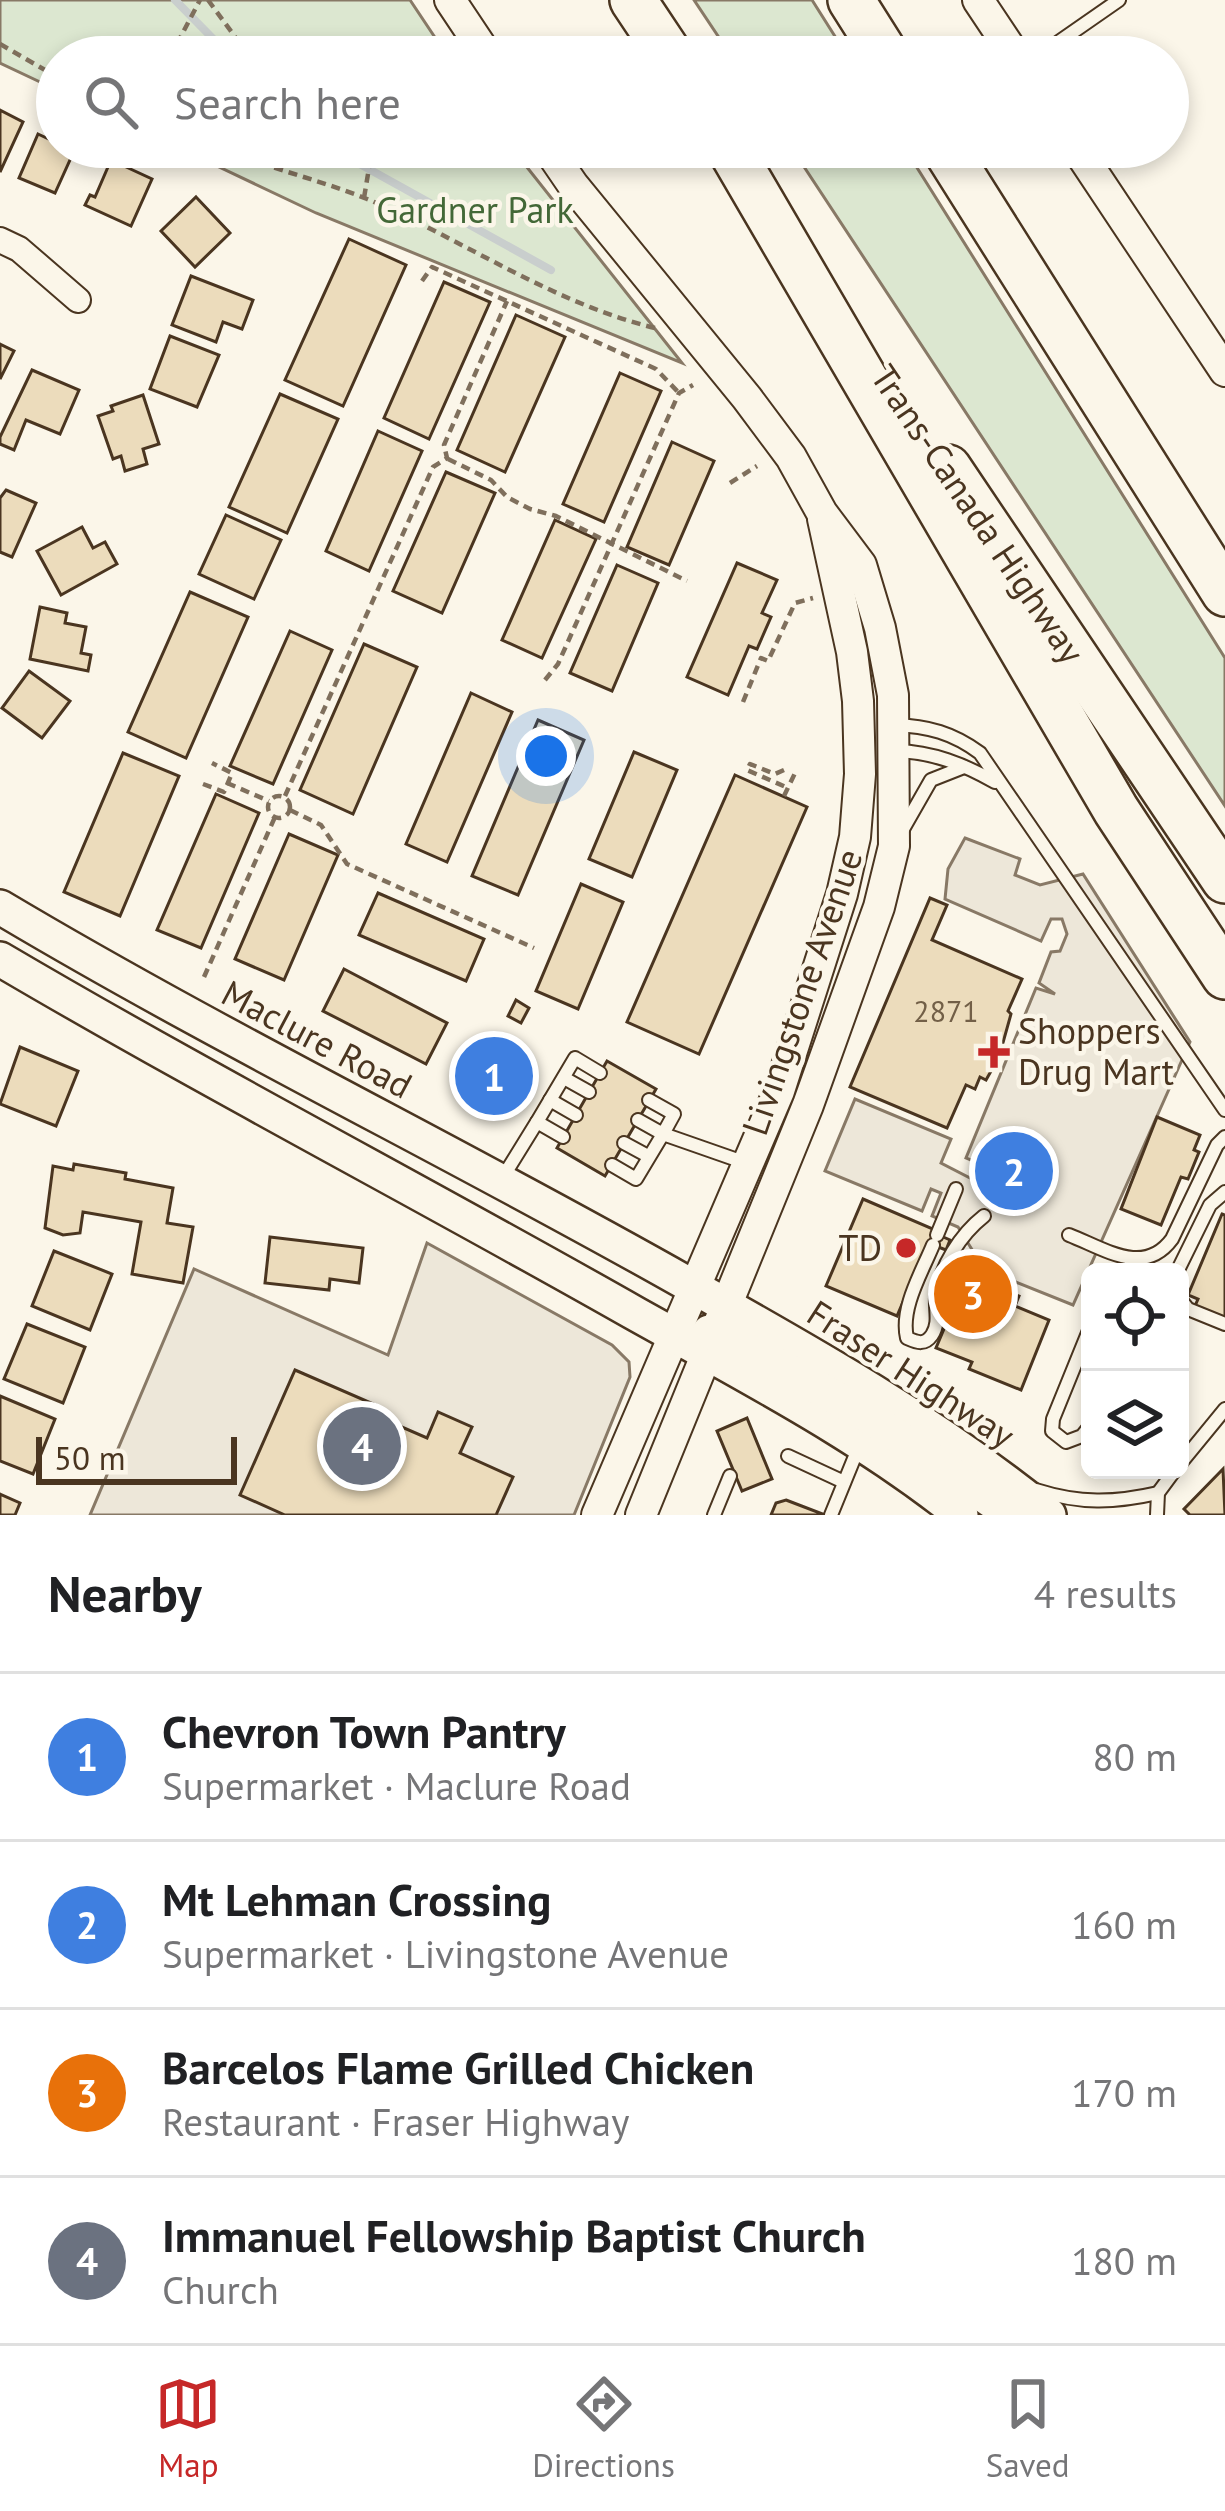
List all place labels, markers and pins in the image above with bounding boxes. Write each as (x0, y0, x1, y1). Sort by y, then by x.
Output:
place label: Shoppers Drug Mart (1018, 1007, 1174, 1095)
pin: 1 (455, 1031, 533, 1121)
marker: Shoppers Drug Mart (981, 1039, 1007, 1065)
pin: 2 (975, 1126, 1053, 1216)
place label: TD (838, 1224, 882, 1271)
marker: TD (893, 1235, 919, 1261)
pin: 3 (934, 1249, 1012, 1339)
pin: 4 (323, 1401, 401, 1491)

